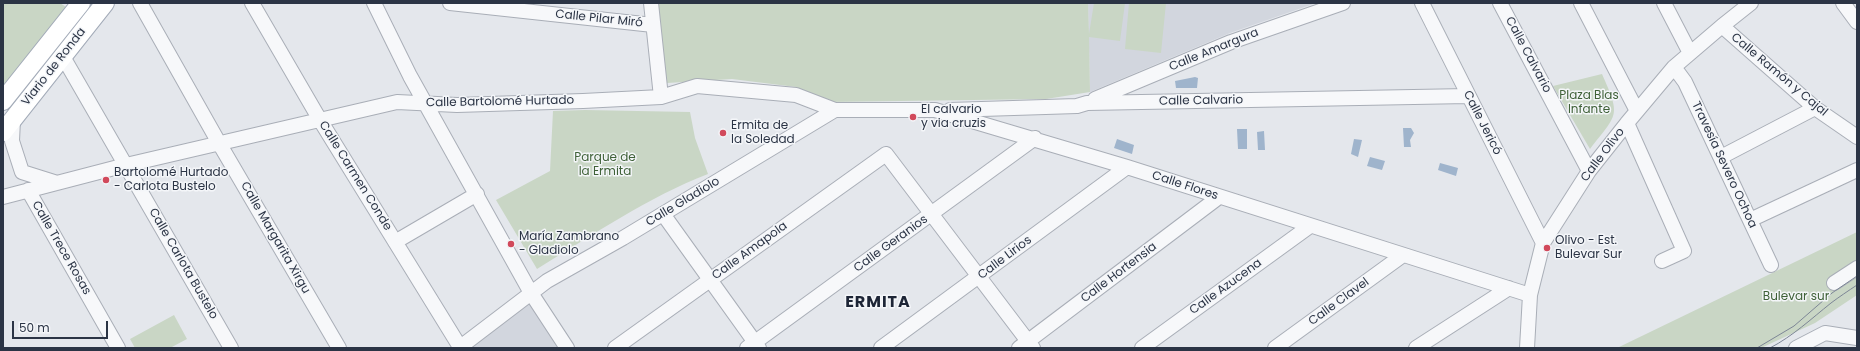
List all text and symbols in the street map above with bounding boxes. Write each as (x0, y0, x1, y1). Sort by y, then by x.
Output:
street label: Calle Pilar Miró (554, 7, 644, 31)
street label: Calle Calvario (1502, 14, 1554, 96)
street label: Viario de Ronda (19, 25, 89, 109)
street label: Calle Amargura (1167, 25, 1261, 75)
street label: Calle Ramón y Cajal (1728, 30, 1830, 120)
street label: Calle Jericó (1460, 88, 1504, 158)
park label: Plaza Blas Infante (1559, 89, 1619, 117)
street label: Calle Calvario (1159, 93, 1243, 109)
street label: Calle Bartolomé Hurtado (426, 94, 574, 110)
street label: Travesía Severo Ochoa (1688, 99, 1760, 231)
place label: El calvario y via cruzis (921, 103, 986, 131)
marker: El calvario y via cruzis (908, 112, 918, 122)
street label: Calle Carmen Conde (315, 118, 395, 234)
place label: Ermita de la Soledad (731, 119, 795, 147)
street label: Calle Olivo (1578, 125, 1628, 185)
marker: Ermita de la Soledad (718, 128, 728, 138)
park label: Parque de la Ermita (574, 151, 636, 179)
place label: Bartolomé Hurtado - Carlota Bustelo (114, 166, 228, 194)
street label: Calle Flores (1150, 169, 1220, 203)
street label: Calle Gladiolo (643, 174, 723, 230)
marker: Bartolomé Hurtado - Carlota Bustelo (101, 175, 111, 185)
street label: Calle Margarita Xirgu (237, 179, 313, 297)
street label: Calle Trece Rosas (28, 199, 94, 297)
street label: Calle Carlota Bustelo (145, 206, 221, 322)
street label: Calle Geranios (851, 212, 931, 276)
street label: Calle Amapola (710, 219, 790, 283)
place label: María Zambrano - Gladiolo (519, 230, 619, 258)
street label: Calle Lirios (975, 233, 1035, 283)
place label: Olivo - Est. Bulevar Sur (1555, 234, 1622, 262)
marker: María Zambrano - Gladiolo (506, 239, 516, 249)
street label: Calle Hortensia (1078, 240, 1160, 306)
marker: Olivo - Est. Bulevar Sur (1542, 243, 1552, 253)
street label: Calle Azucena (1187, 256, 1265, 318)
street label: Calle Clavel (1306, 275, 1372, 329)
park label: Bulevar sur (1763, 290, 1829, 304)
district label: ERMITA (845, 293, 911, 313)
scale bar (14, 313, 110, 339)
text: 50 m (19, 319, 50, 336)

